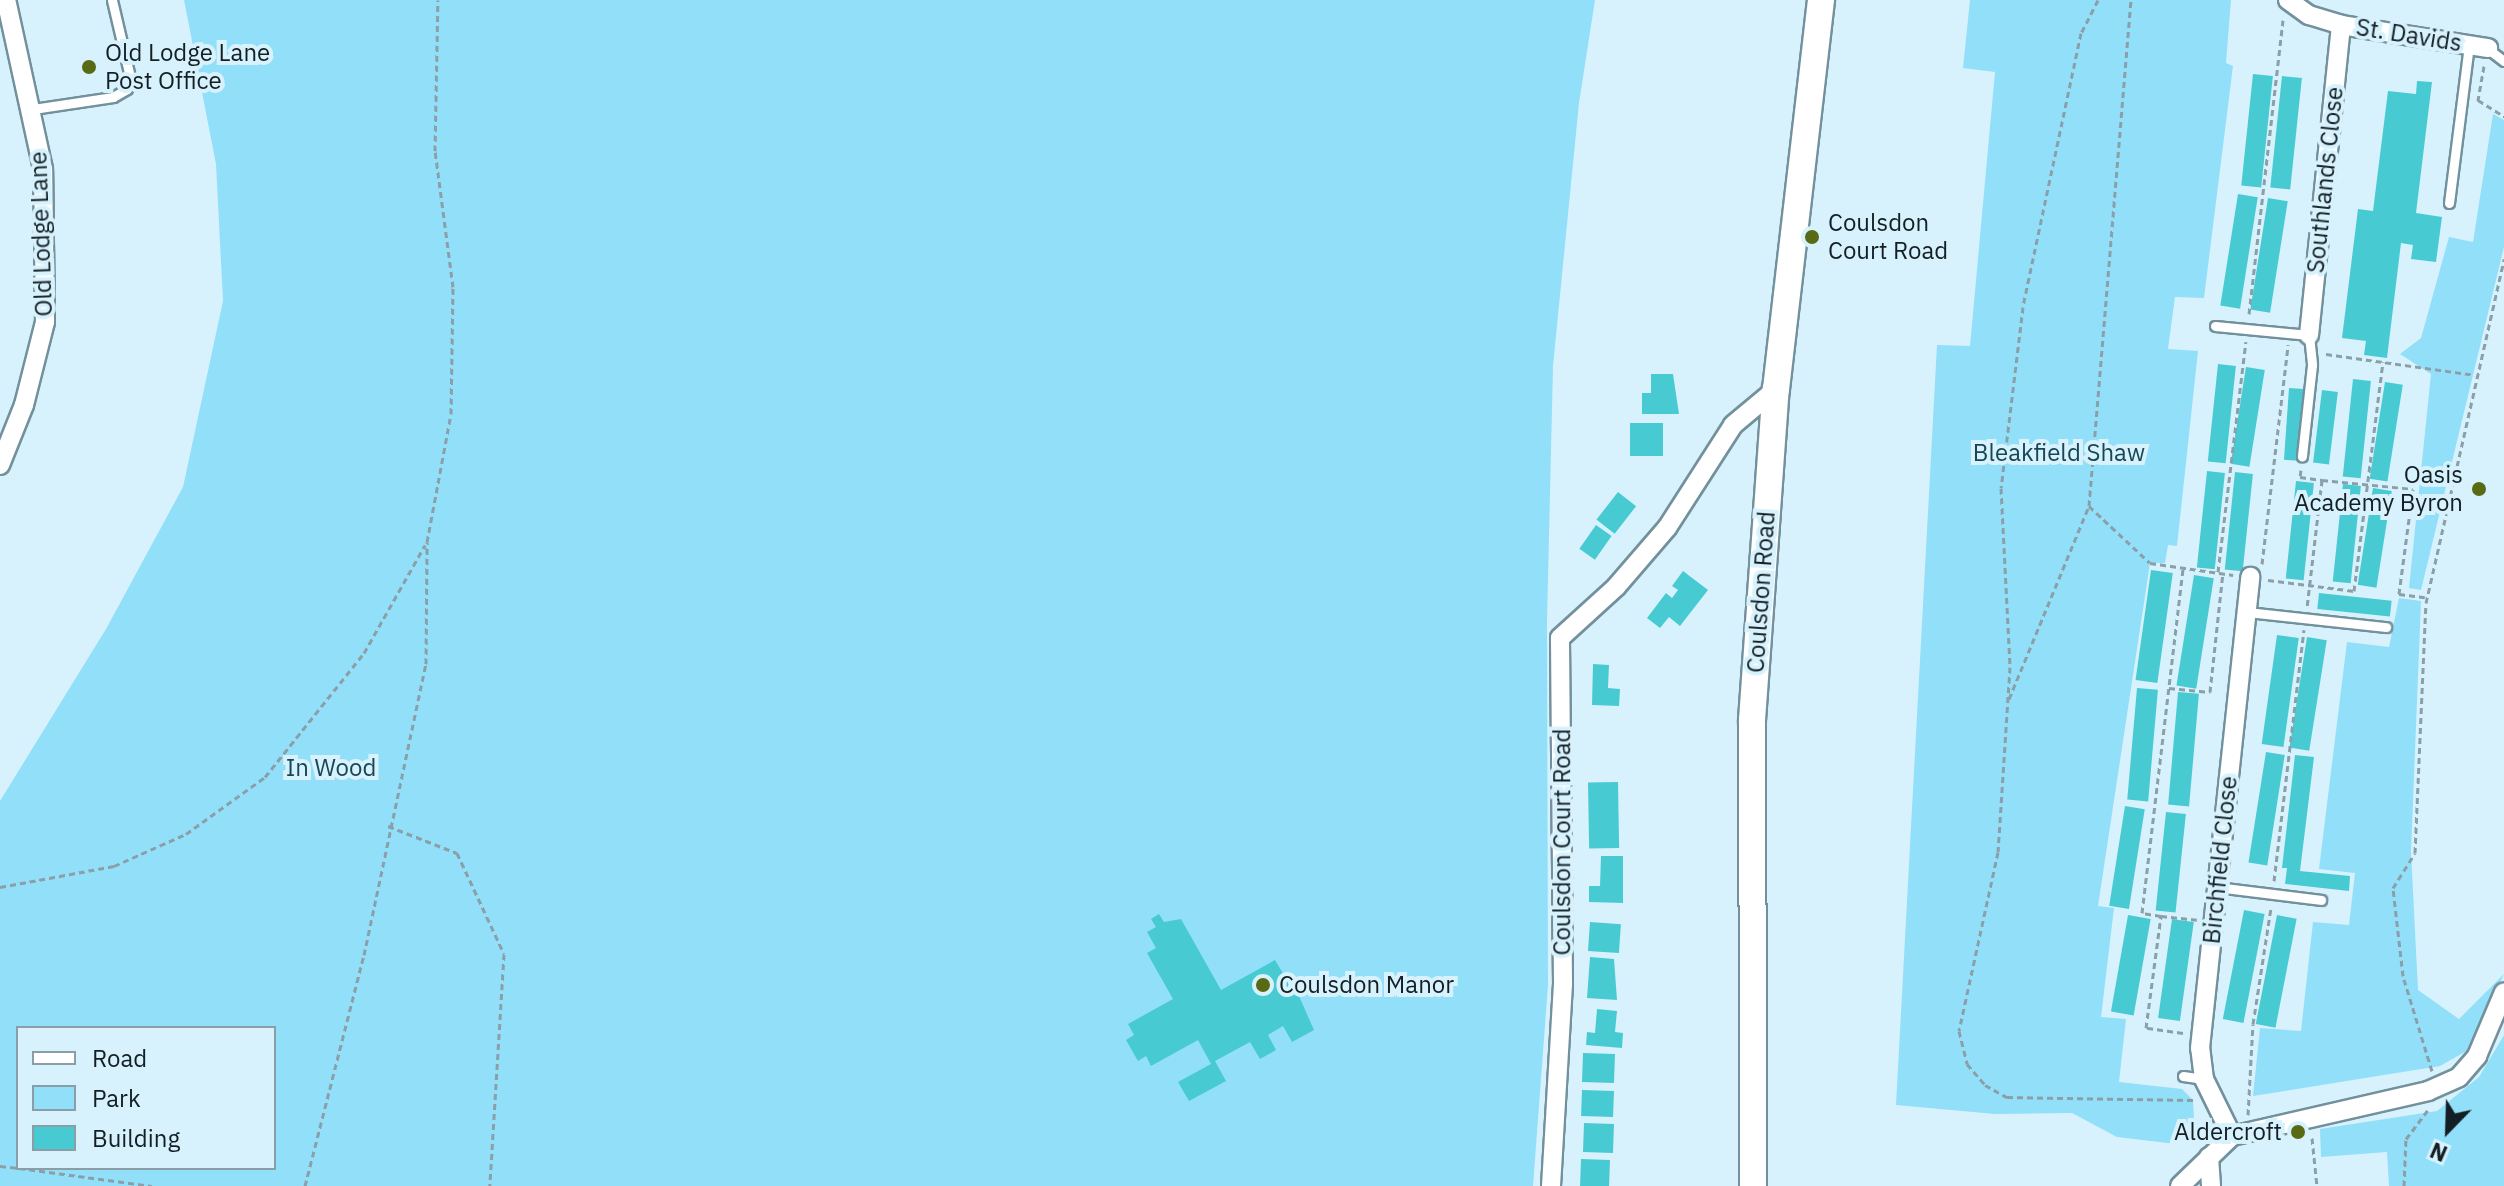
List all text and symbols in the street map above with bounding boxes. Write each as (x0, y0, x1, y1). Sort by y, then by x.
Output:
street label: St. Davids (2354, 12, 2464, 58)
place label: Old Lodge Lane Post Office (105, 39, 270, 95)
marker: Old Lodge Lane Post Office (80, 58, 98, 76)
street label: Southlands Close (2301, 85, 2349, 275)
street label: Old Lodge Lane (24, 151, 58, 317)
place label: Coulsdon Court Road (1828, 209, 1948, 265)
marker: Coulsdon Court Road (1803, 228, 1821, 246)
park label: Bleakfield Shaw (1973, 439, 2145, 467)
place label: Oasis Academy Byron (2294, 461, 2463, 517)
marker: Oasis Academy Byron (2470, 480, 2488, 498)
street label: Coulsdon Road (1741, 510, 1781, 674)
street label: Coulsdon Court Road (1548, 729, 1576, 955)
park label: In Wood (286, 754, 376, 782)
street label: Birchfield Close (2197, 775, 2243, 945)
place label: Coulsdon Manor (1279, 971, 1454, 999)
marker: Coulsdon Manor (1254, 976, 1272, 994)
legend (16, 1026, 276, 1170)
text: Road (92, 1042, 147, 1074)
text: Park (92, 1082, 141, 1114)
north arrow (2408, 1090, 2488, 1170)
place label: Aldercroft (2174, 1118, 2282, 1146)
text: Building (92, 1122, 180, 1154)
marker: Aldercroft (2289, 1123, 2307, 1141)
text: N (2425, 1136, 2451, 1169)

